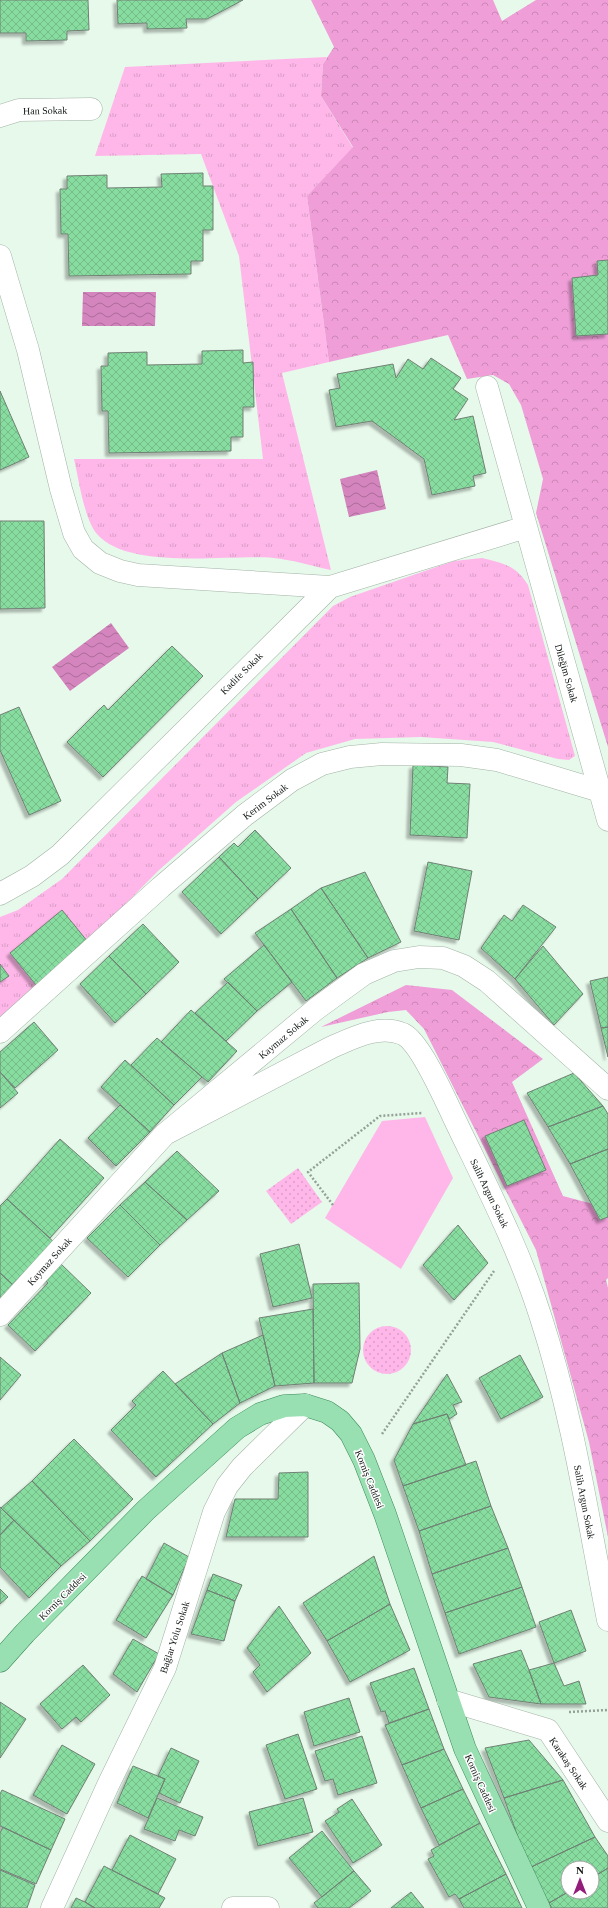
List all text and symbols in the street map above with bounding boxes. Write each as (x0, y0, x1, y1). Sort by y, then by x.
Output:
street label: Han Sokak (23, 105, 67, 116)
street label: Dileğim Sokak (553, 643, 580, 704)
street label: Kadife Sokak (218, 650, 265, 697)
street label: Kerim Sokak (241, 781, 290, 822)
street label: Kaymaz Sokak (256, 1014, 310, 1061)
street label: Salih Argun Sokak (468, 1157, 511, 1230)
street label: Kaymaz Sokak (25, 1235, 74, 1288)
street label: Korniş Caddesi (353, 1448, 386, 1510)
street label: Salih Argun Sokak (572, 1464, 597, 1540)
street label: Korniş Caddesi (37, 1570, 88, 1622)
street label: Bağlar Yolu Sokak (158, 1600, 191, 1675)
street label: Karakaş Sokak (547, 1735, 590, 1791)
street label: Korniş Caddesi (463, 1753, 498, 1814)
north arrow (560, 1860, 600, 1900)
text: N (576, 1864, 584, 1876)

